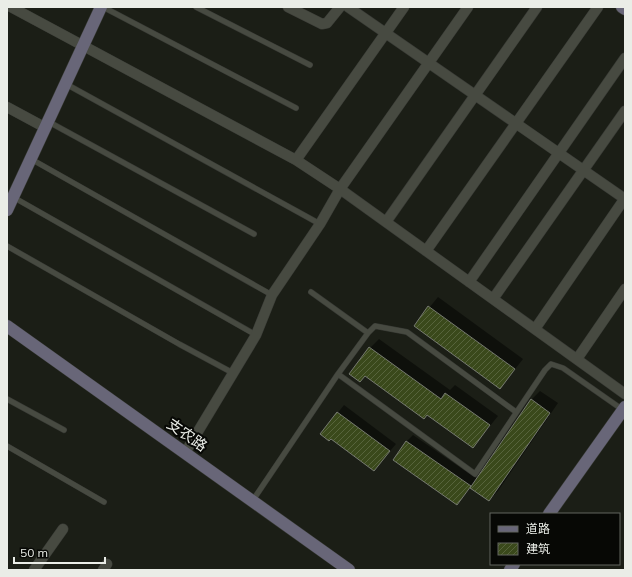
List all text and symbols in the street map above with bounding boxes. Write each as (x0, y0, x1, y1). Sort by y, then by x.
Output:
street label: 支农路 (163, 414, 211, 455)
legend (490, 513, 620, 565)
text: 道路 (526, 521, 550, 536)
scale bar (14, 539, 105, 565)
text: 建筑 (526, 541, 550, 556)
text: 50 m (20, 545, 48, 560)

